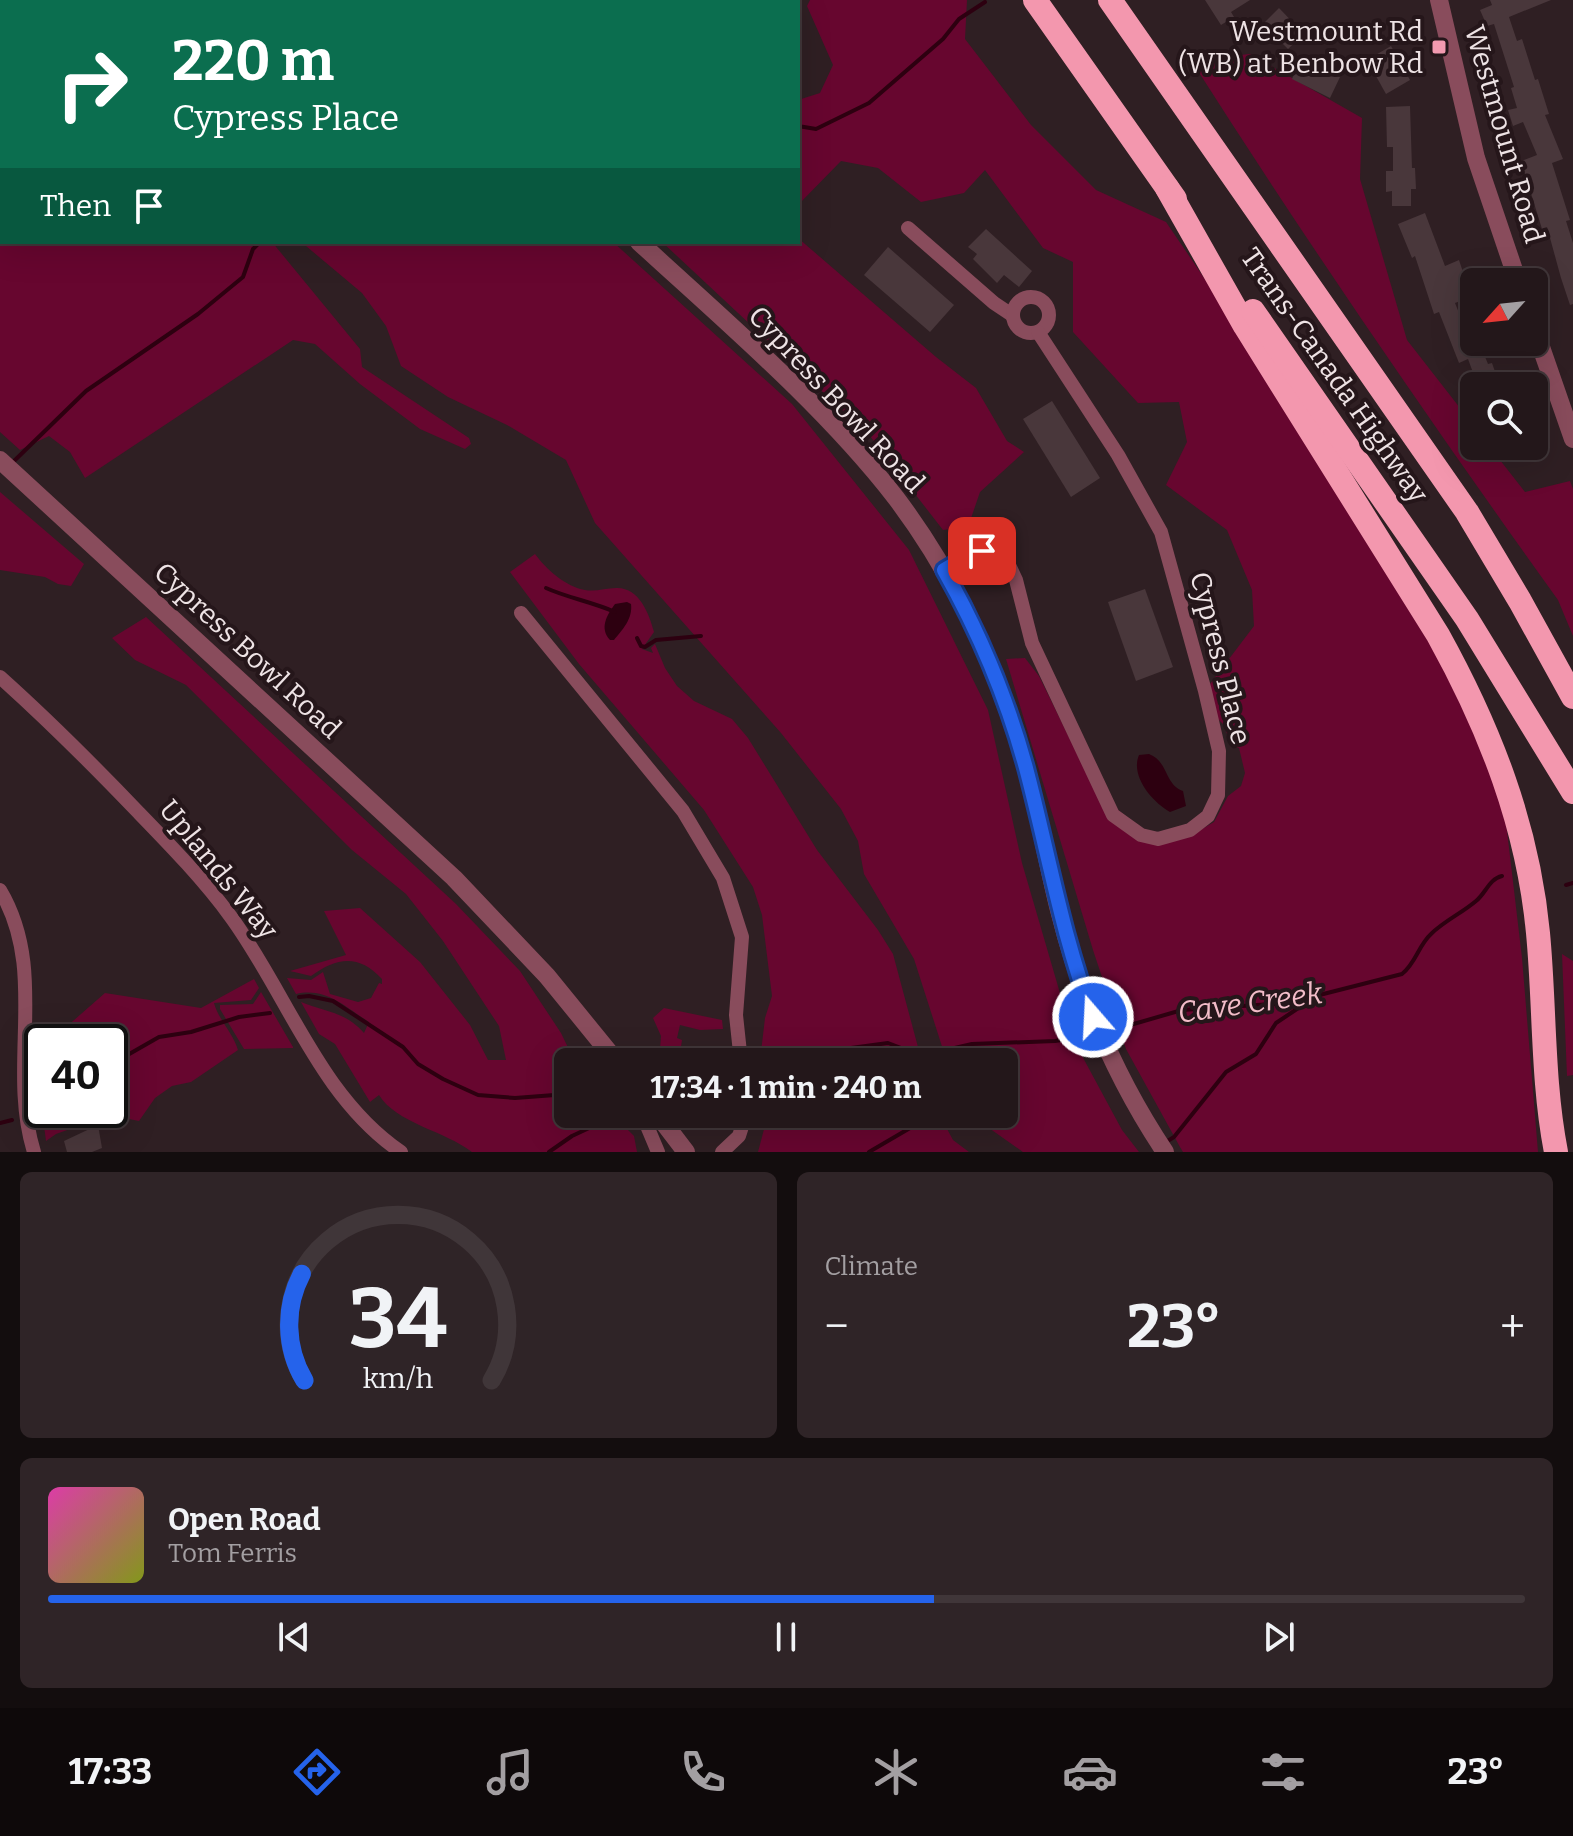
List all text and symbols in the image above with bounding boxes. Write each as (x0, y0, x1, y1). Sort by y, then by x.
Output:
place label: Westmount Rd (WB) at Benbow Rd (1178, 15, 1423, 80)
street label: Westmount Road (1458, 21, 1551, 247)
text: 220 m (172, 28, 334, 95)
icon: right (40, 32, 144, 136)
marker: Westmount Rd (WB) at Benbow Rd (1430, 38, 1448, 56)
text: Cypress Place (172, 96, 399, 140)
icon: arrive (127, 184, 171, 228)
text: Then (40, 188, 111, 224)
street label: Trans-Canada Highway (1234, 242, 1435, 509)
north arrow (1460, 268, 1548, 356)
map controls (1460, 268, 1548, 460)
street label: Cypress Bowl Road (742, 299, 932, 499)
button: search (1460, 372, 1548, 460)
pin (948, 517, 1016, 585)
icon: arrive (960, 529, 1004, 573)
street label: Cypress Bowl Road (148, 555, 348, 745)
street label: Cypress Place (1183, 568, 1258, 748)
street label: Uplands Way (152, 793, 285, 946)
position arrow (1051, 975, 1135, 1059)
water label: Cave Creek (1175, 975, 1325, 1031)
speed limit sign: 40 (24, 1024, 128, 1128)
text: 17:34 · 1 min · 240 m (651, 1070, 922, 1106)
text: Climate (825, 1251, 918, 1282)
text: 34 (349, 1269, 448, 1369)
text: 23° (1127, 1291, 1222, 1363)
text: − (825, 1300, 849, 1353)
text: + (1500, 1300, 1525, 1353)
text: km/h (363, 1361, 434, 1396)
text: Open Road (168, 1502, 321, 1538)
text: Tom Ferris (168, 1538, 297, 1569)
icon: previous (272, 1615, 316, 1659)
icon: pause (764, 1615, 808, 1659)
icon: next (1257, 1615, 1301, 1659)
icon: directions (289, 1744, 345, 1800)
icon: music (482, 1744, 538, 1800)
icon: phone (675, 1744, 731, 1800)
icon: climate (868, 1744, 924, 1800)
icon: car (1062, 1744, 1118, 1800)
icon: filters (1255, 1744, 1311, 1800)
text: 17:33 (69, 1750, 152, 1794)
text: 23° (1448, 1750, 1504, 1794)

